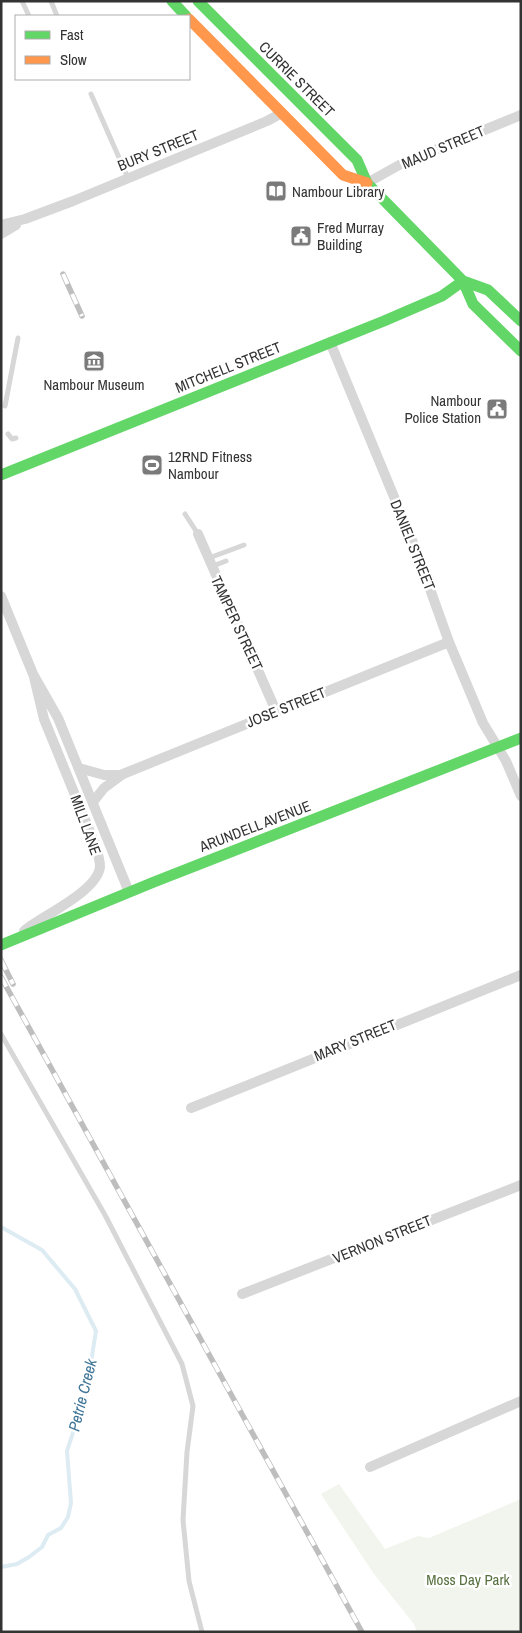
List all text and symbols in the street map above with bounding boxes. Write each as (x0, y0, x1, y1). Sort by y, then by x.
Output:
legend (15, 15, 190, 80)
text: Fast (60, 24, 84, 45)
street label: CURRIE STREET (255, 37, 340, 122)
text: Slow (60, 49, 87, 70)
street label: MAUD STREET (398, 120, 488, 174)
street label: BURY STREET (114, 124, 202, 176)
library icon: Nambour Library (264, 179, 288, 203)
place label: Nambour Library (292, 181, 385, 202)
place label: Fred Murray Building (317, 217, 385, 255)
public building icon: Fred Murray Building (289, 224, 313, 248)
street label: MITCHELL STREET (172, 336, 284, 398)
museum icon: Nambour Museum (82, 349, 106, 373)
place label: Nambour Museum (43, 374, 145, 395)
place label: Nambour Police Station (404, 390, 481, 428)
public building icon: Nambour Police Station (485, 397, 509, 421)
place label: 12RND Fitness Nambour (168, 446, 252, 484)
sports icon: 12RND Fitness Nambour (140, 453, 164, 477)
street label: DANIEL STREET (385, 497, 441, 594)
street label: TAMPER STREET (206, 572, 268, 674)
street label: JOSE STREET (243, 681, 329, 732)
street label: MILL LANE (65, 792, 107, 858)
street label: ARUNDELL AVENUE (195, 795, 314, 857)
street label: MARY STREET (311, 1014, 400, 1066)
street label: VERNON STREET (330, 1209, 435, 1268)
water label: Petrie Creek (62, 1356, 102, 1433)
park label: Moss Day Park (426, 1569, 511, 1590)

